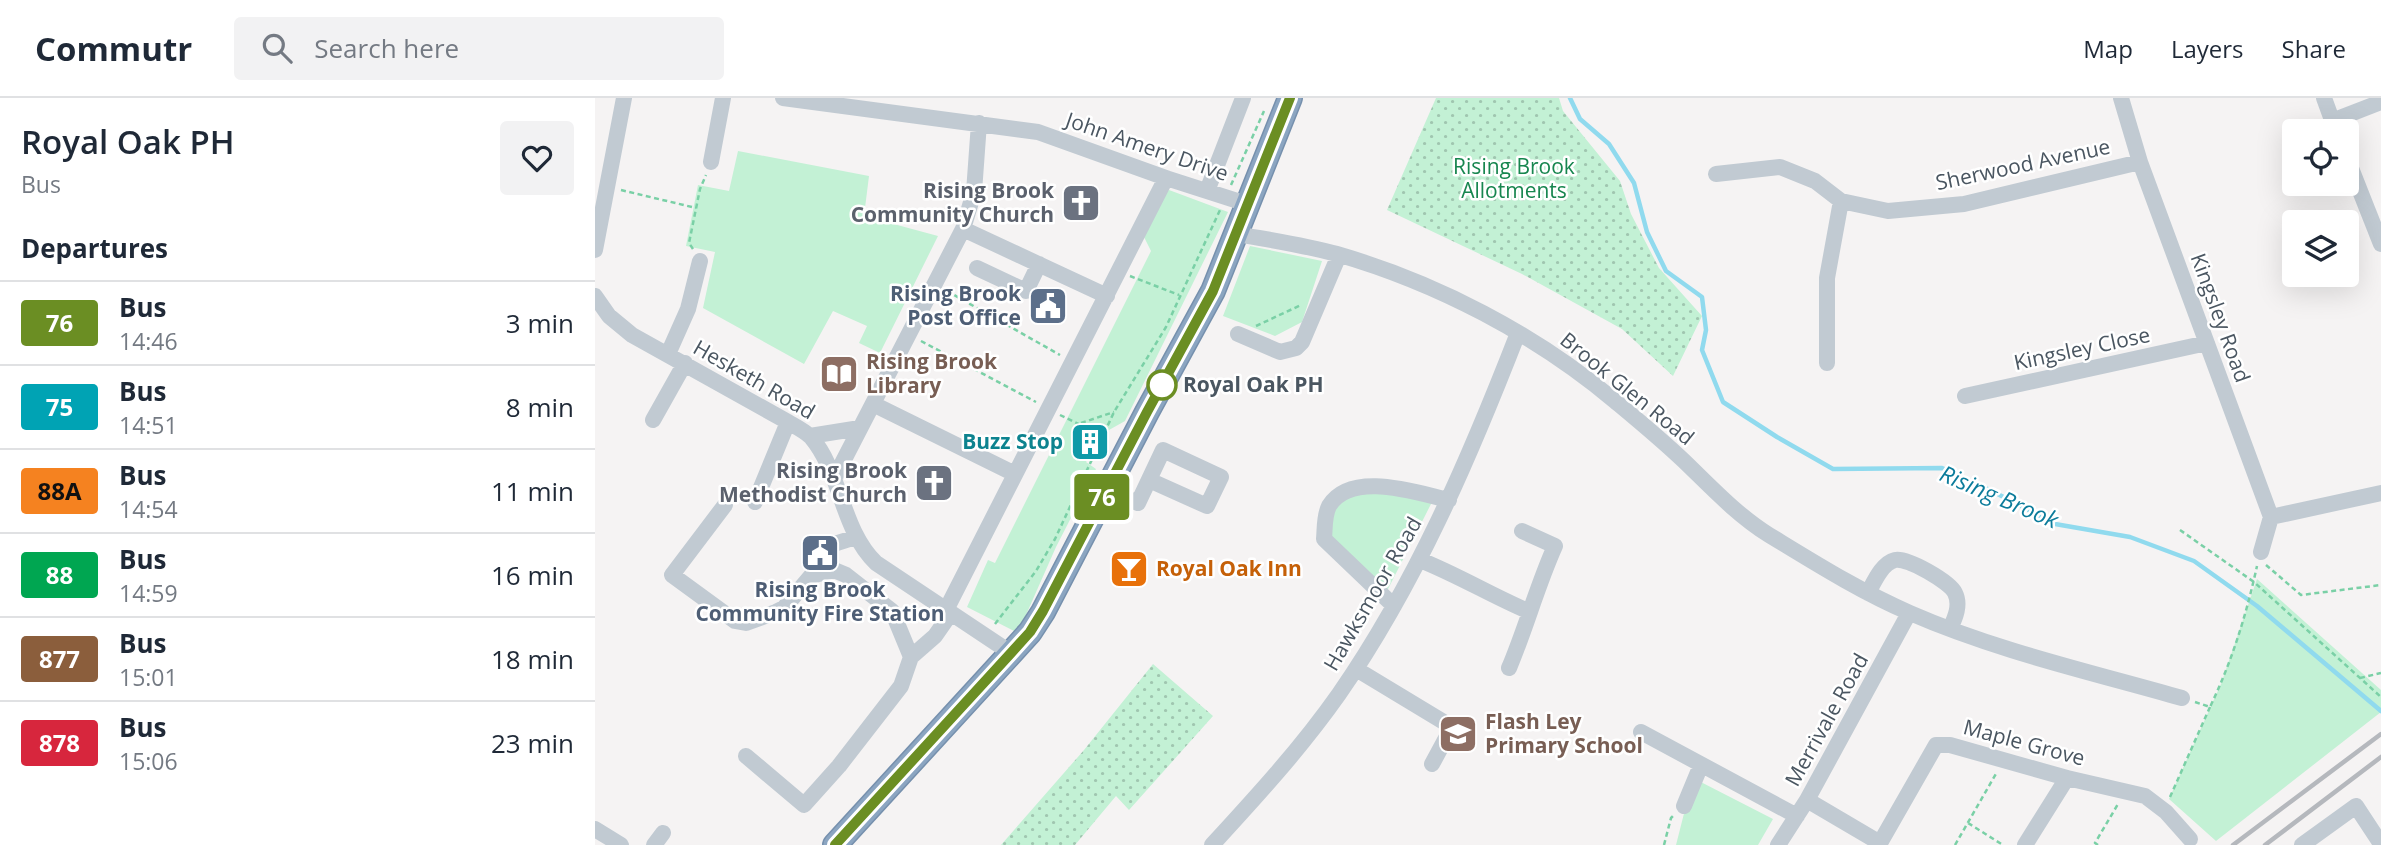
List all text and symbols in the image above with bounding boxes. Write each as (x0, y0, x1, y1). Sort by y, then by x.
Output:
search box (234, 17, 724, 80)
text: Commutr (35, 26, 192, 71)
icon: search (258, 29, 296, 67)
text: Search here (314, 30, 459, 66)
text: Map (2083, 32, 2133, 65)
text: Layers (2171, 32, 2244, 65)
text: Share (2282, 32, 2346, 65)
street label: John Amery Drive (1061, 104, 1232, 187)
text: Royal Oak PH (21, 119, 234, 164)
map controls (2282, 119, 2359, 287)
button: locate (2282, 119, 2359, 196)
button: heart (500, 121, 574, 195)
street label: Sherwood Avenue (1933, 132, 2113, 196)
park label: Rising Brook Allotments (1453, 152, 1575, 204)
text: Bus (21, 168, 61, 200)
place label: Rising Brook Community Church (851, 176, 1055, 228)
church icon: Rising Brook Community Church (1060, 182, 1102, 224)
button: layers (2282, 210, 2359, 287)
text: Departures (21, 230, 168, 266)
street label: Kingsley Road (2185, 249, 2257, 386)
place label: Rising Brook Post Office (890, 279, 1022, 331)
public building icon: Rising Brook Post Office (1027, 285, 1069, 327)
text: Bus (119, 289, 166, 325)
text: 3 min (506, 305, 574, 341)
text: 76 (46, 306, 73, 339)
street label: Kingsley Close (2011, 320, 2152, 376)
text: 14:46 (119, 325, 178, 357)
street label: Brook Glen Road (1555, 326, 1700, 451)
street label: Hesketh Road (689, 333, 820, 425)
place label: Rising Brook Library (866, 347, 998, 399)
library icon: Rising Brook Library (818, 353, 860, 395)
marker: Royal Oak PH (1147, 370, 1177, 400)
place label: Royal Oak PH (1183, 370, 1324, 398)
text: Bus (119, 373, 166, 409)
text: 8 min (506, 389, 574, 425)
text: 75 (46, 390, 73, 423)
text: 14:51 (119, 409, 178, 441)
building icon: Buzz Stop (1069, 421, 1111, 463)
place label: Buzz Stop (962, 427, 1063, 455)
place label: Rising Brook Methodist Church (719, 456, 908, 508)
text: Bus (119, 457, 166, 493)
water label: Rising Brook (1935, 457, 2064, 536)
church icon: Rising Brook Methodist Church (913, 462, 955, 504)
text: 11 min (491, 473, 574, 509)
text: 88A (37, 474, 82, 507)
line badge: 76 (1071, 474, 1133, 520)
text: 76 (1088, 480, 1116, 513)
text: 14:54 (119, 493, 178, 525)
street label: Hawksmoor Road (1317, 511, 1428, 676)
public building icon: Rising Brook Community Fire Station (799, 532, 841, 574)
text: Bus (119, 541, 166, 577)
bar icon: Royal Oak Inn (1108, 548, 1150, 590)
place label: Royal Oak Inn (1156, 554, 1302, 582)
text: 16 min (491, 557, 574, 593)
text: 88 (46, 558, 73, 591)
place label: Rising Brook Community Fire Station (695, 575, 945, 627)
text: 14:59 (119, 577, 178, 609)
text: Bus (119, 625, 166, 661)
text: 18 min (491, 641, 574, 677)
text: 877 (39, 642, 80, 675)
street label: Merrivale Road (1778, 648, 1874, 791)
text: 15:01 (119, 661, 178, 693)
place label: Flash Ley Primary School (1485, 707, 1643, 759)
text: Bus (119, 709, 166, 745)
street label: Maple Grove (1960, 712, 2088, 772)
school or university icon: Flash Ley Primary School (1437, 713, 1479, 755)
text: 23 min (491, 725, 574, 761)
text: 878 (39, 726, 80, 759)
text: 15:06 (119, 745, 178, 777)

